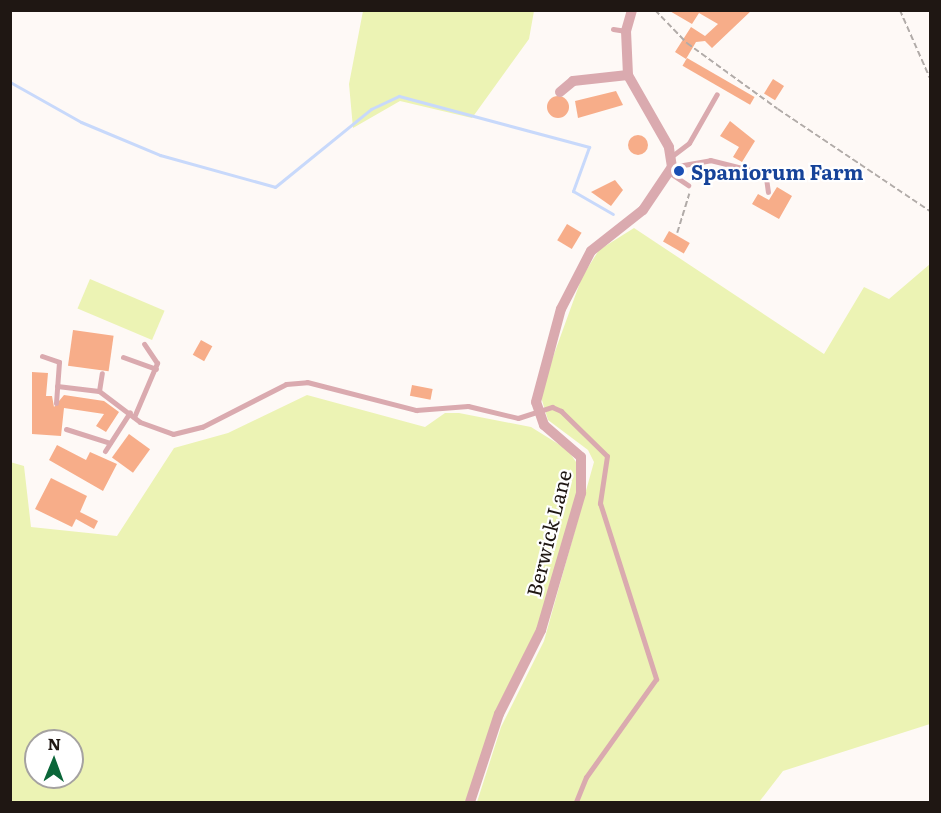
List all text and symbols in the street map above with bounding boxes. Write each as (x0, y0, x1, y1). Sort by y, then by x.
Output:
place label: Spaniorum Farm (691, 159, 863, 183)
marker: Spaniorum Farm (672, 164, 686, 178)
street label: Berwick Lane (521, 467, 575, 599)
north arrow (24, 729, 84, 789)
text: N (47, 731, 61, 755)

